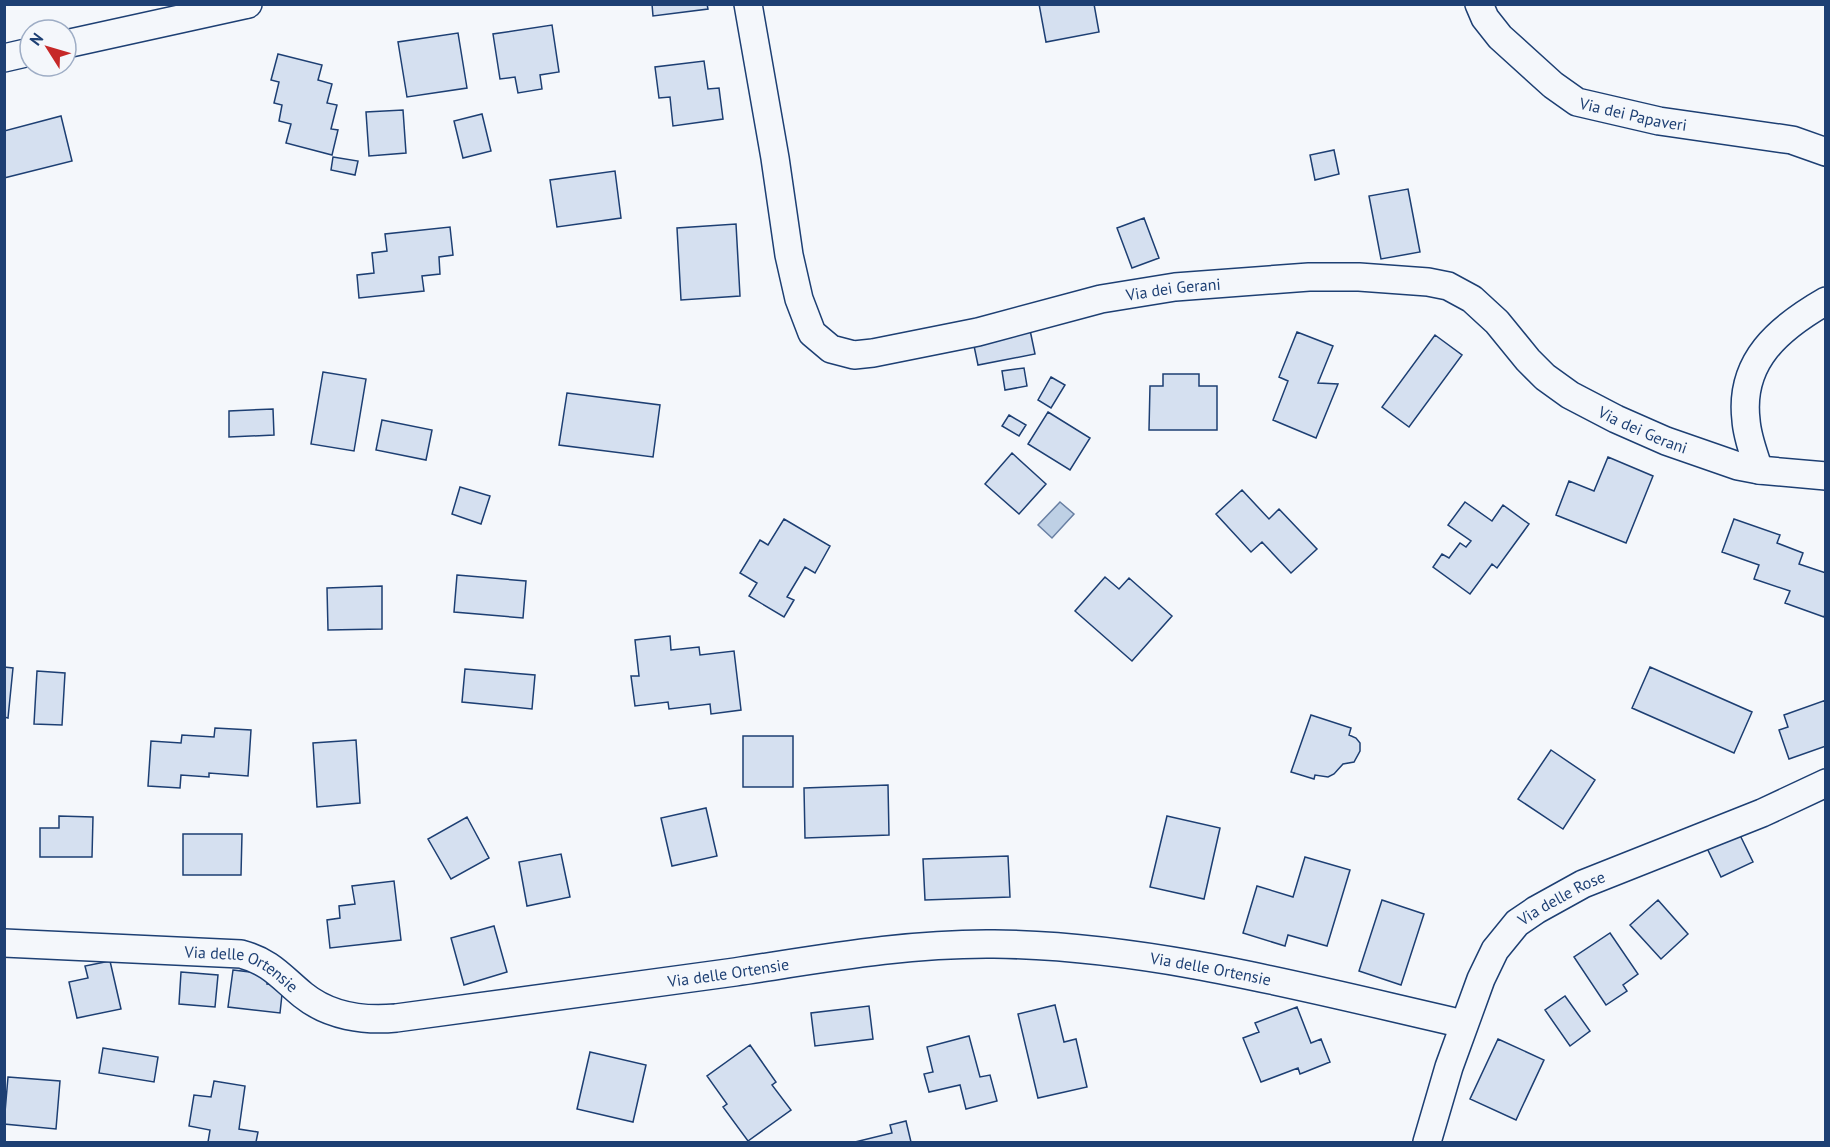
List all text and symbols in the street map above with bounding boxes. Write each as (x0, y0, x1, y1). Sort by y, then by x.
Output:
north arrow (18, 18, 78, 78)
text: N (25, 29, 47, 49)
street label: Via dei Papaveri (1577, 93, 1688, 135)
street label: Via dei Gerani (1123, 274, 1221, 305)
street label: Via dei Gerani (1594, 401, 1690, 458)
street label: Via delle Rose (1513, 866, 1608, 930)
street label: Via delle Ortensie (183, 941, 303, 996)
street label: Via delle Ortensie (1148, 948, 1273, 990)
street label: Via delle Ortensie (665, 954, 790, 991)

